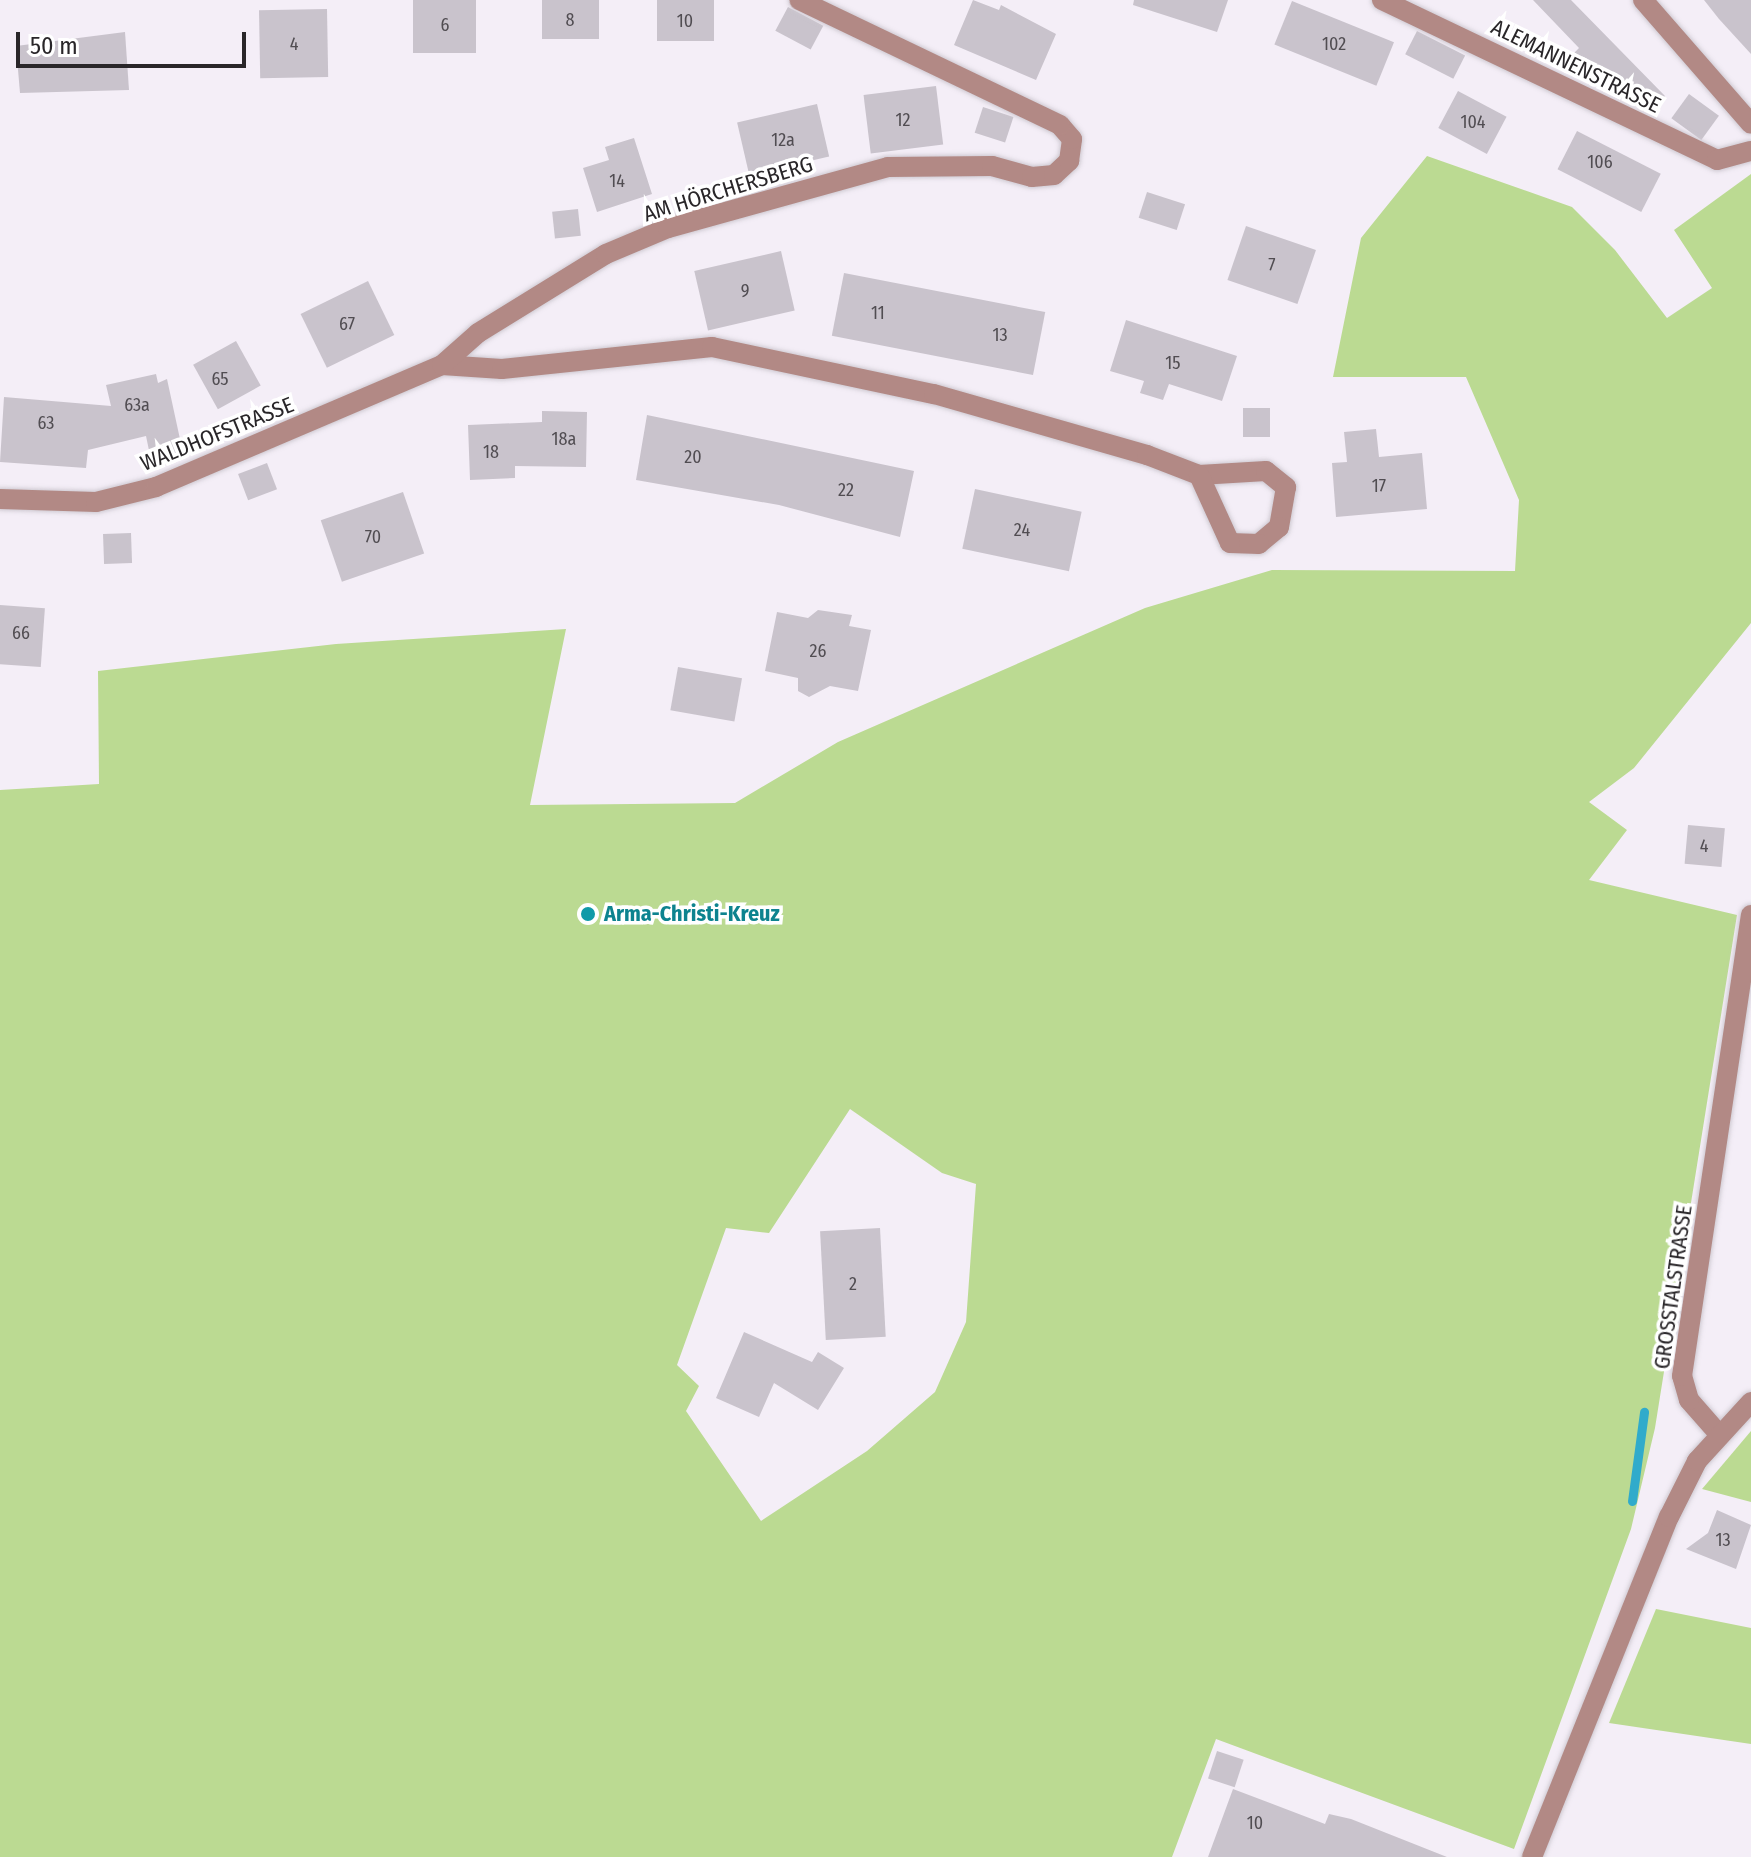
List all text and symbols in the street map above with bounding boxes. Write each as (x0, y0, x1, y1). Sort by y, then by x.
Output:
house number: 8 (566, 9, 574, 31)
house number: 10 (677, 10, 693, 32)
house number: 6 (441, 14, 449, 36)
street label: ALEMANNENSTRASSE (1487, 14, 1665, 118)
scale bar (20, 16, 250, 66)
text: 50 m (30, 32, 78, 60)
house number: 4 (290, 33, 298, 55)
house number: 102 (1322, 33, 1346, 55)
house number: 12 (896, 109, 910, 131)
house number: 104 (1460, 111, 1486, 133)
house number: 12a (771, 129, 795, 151)
street label: AM HÖRCHERSBERG (640, 151, 816, 227)
house number: 106 (1587, 151, 1613, 173)
house number: 14 (609, 170, 625, 192)
house number: 7 (1268, 254, 1276, 276)
house number: 9 (741, 280, 749, 302)
house number: 11 (871, 302, 885, 324)
house number: 67 (339, 313, 355, 335)
house number: 13 (992, 324, 1008, 346)
house number: 15 (1165, 352, 1181, 374)
house number: 65 (211, 368, 229, 390)
street label: WALDHOFSTRASSE (137, 391, 297, 477)
house number: 63a (124, 394, 150, 416)
house number: 63 (38, 412, 54, 434)
house number: 18a (552, 428, 576, 450)
house number: 18 (483, 441, 499, 463)
house number: 20 (684, 446, 702, 468)
house number: 17 (1372, 475, 1386, 497)
house number: 22 (838, 479, 854, 501)
house number: 24 (1014, 519, 1030, 541)
house number: 70 (365, 526, 381, 548)
house number: 66 (12, 622, 30, 644)
house number: 26 (810, 640, 826, 662)
house number: 4 (1700, 835, 1708, 857)
place label: Arma-Christi-Kreuz (604, 901, 780, 927)
marker: Arma-Christi-Kreuz (579, 905, 597, 923)
street label: GROSSTALSTRASSE (1648, 1203, 1698, 1371)
house number: 2 (849, 1273, 857, 1295)
house number: 13 (1715, 1529, 1731, 1551)
house number: 10 (1247, 1812, 1263, 1834)

